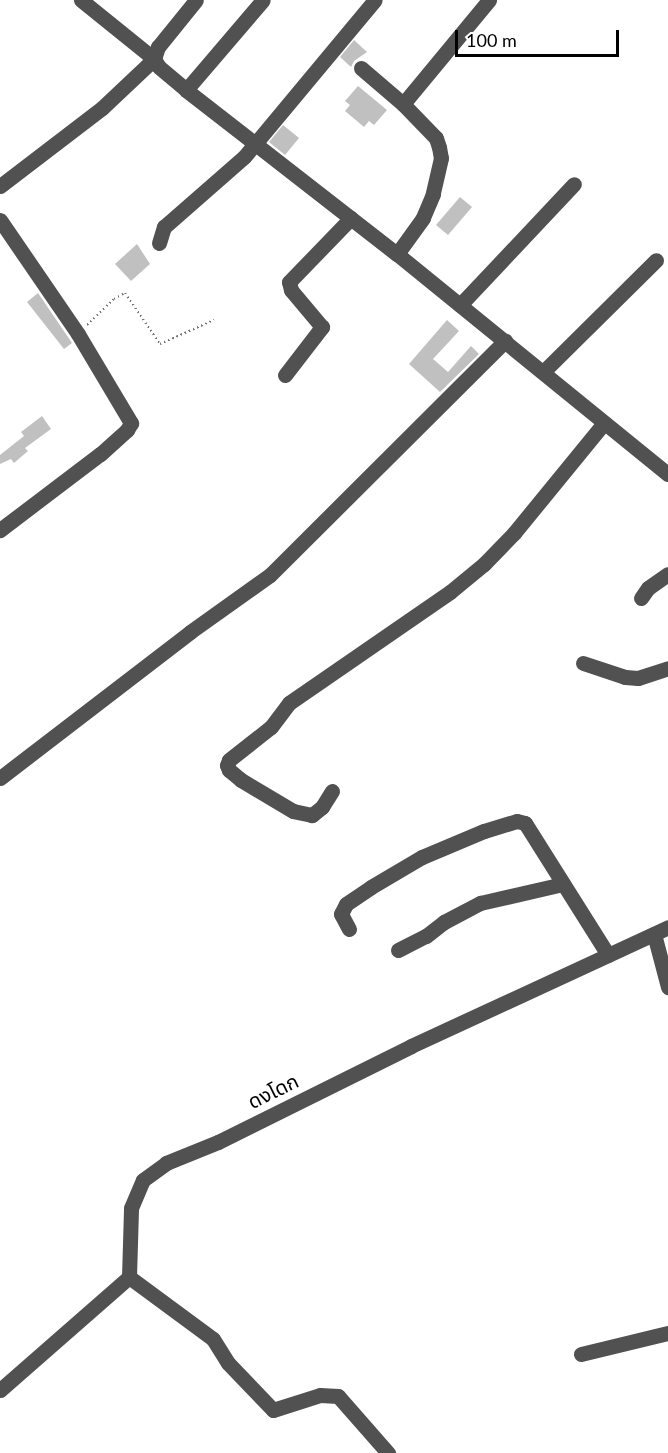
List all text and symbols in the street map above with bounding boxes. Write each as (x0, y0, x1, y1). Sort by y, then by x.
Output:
scale bar (458, 18, 622, 56)
text: 100 m (466, 29, 517, 51)
street label: ดงโดก (244, 1069, 302, 1113)

